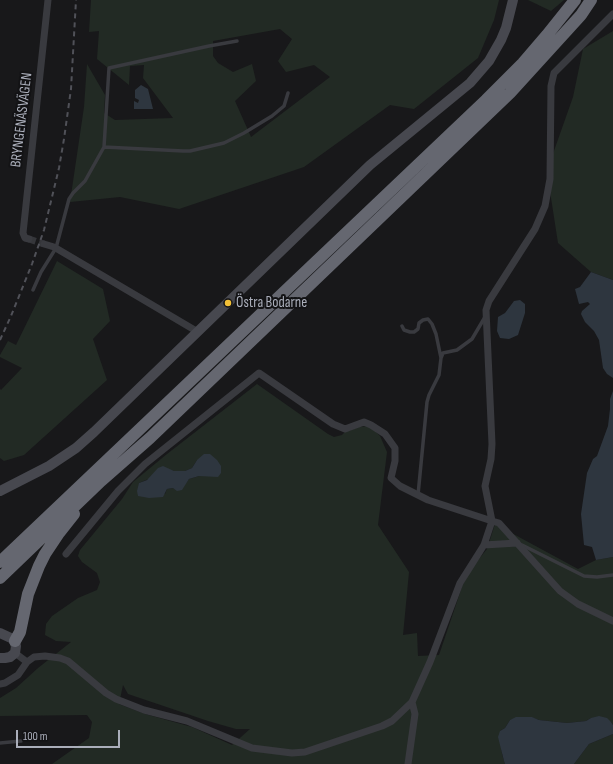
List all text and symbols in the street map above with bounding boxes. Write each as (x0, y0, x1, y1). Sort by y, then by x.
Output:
street label: BRYNGENÄSVÄGEN (7, 72, 37, 168)
place label: Östra Bodarne (236, 294, 307, 312)
marker: Östra Bodarne (223, 298, 233, 308)
scale bar (18, 722, 122, 748)
text: 100 m (23, 729, 48, 744)

